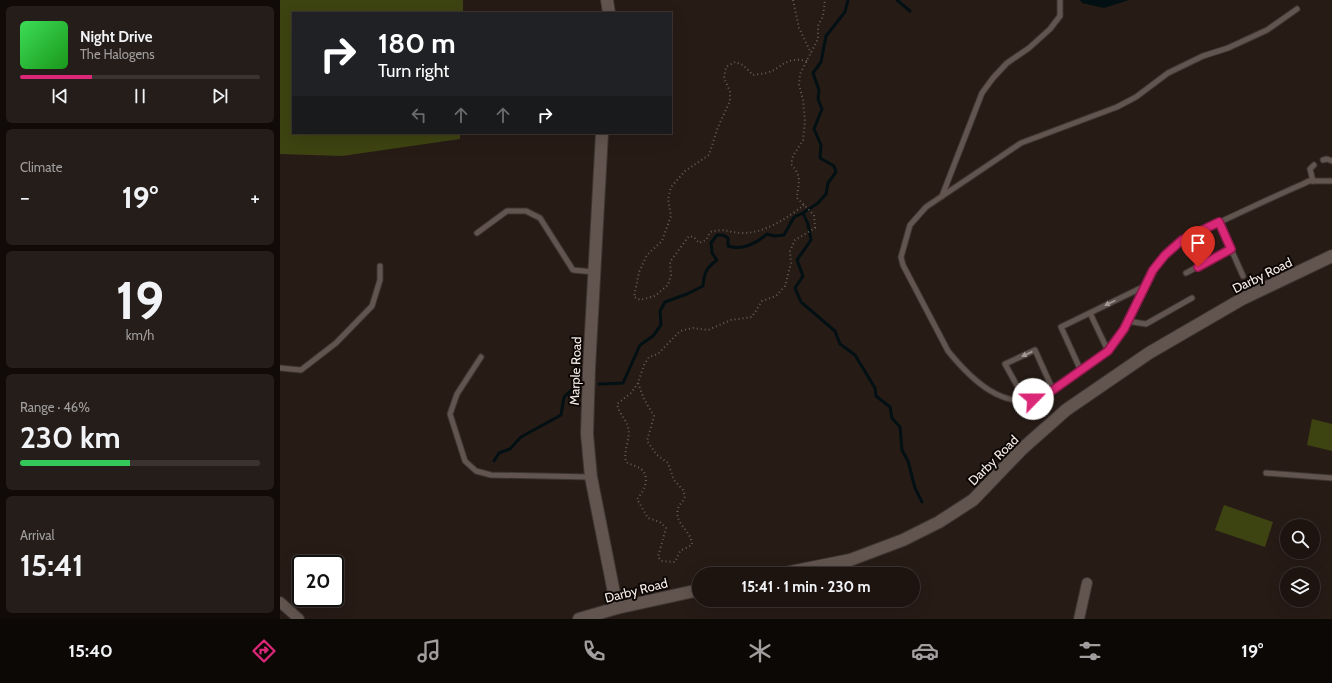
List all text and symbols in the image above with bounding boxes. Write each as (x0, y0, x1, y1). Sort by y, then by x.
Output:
text: 180 m (378, 26, 456, 60)
text: Night Drive (80, 28, 153, 46)
icon: right (312, 28, 364, 80)
text: The Halogens (80, 46, 155, 62)
text: Turn right (378, 60, 449, 82)
icon: previous (49, 85, 71, 107)
icon: pause (129, 85, 151, 107)
icon: next (209, 85, 231, 107)
icon: left (408, 104, 430, 126)
icon: ahead (450, 104, 472, 126)
icon: ahead (492, 104, 514, 126)
icon: right (534, 104, 556, 126)
text: Climate (20, 159, 62, 175)
text: 19° (122, 179, 158, 216)
text: − (20, 184, 30, 211)
text: + (250, 184, 260, 211)
pin (1181, 226, 1215, 267)
icon: arrive (1187, 232, 1209, 254)
street label: Darby Road (1230, 254, 1294, 296)
text: 19 (116, 269, 164, 332)
one-way arrow (1104, 300, 1115, 307)
text: km/h (126, 327, 154, 343)
street label: Marple Road (566, 336, 584, 406)
one-way arrow (1021, 351, 1032, 357)
position arrow (1012, 378, 1054, 420)
text: Range · 46% (20, 399, 90, 415)
text: 230 km (20, 419, 121, 456)
street label: Darby Road (965, 432, 1021, 488)
map controls (1280, 519, 1320, 607)
button: search (1280, 519, 1320, 559)
text: Arrival (20, 527, 55, 543)
text: 15:41 (20, 547, 83, 584)
speed limit sign: 20 (292, 555, 344, 607)
button: layers (1280, 567, 1320, 607)
street label: Darby Road (603, 574, 669, 606)
text: 15:41 · 1 min · 230 m (742, 578, 870, 596)
icon: directions (250, 637, 278, 665)
icon: music (415, 637, 443, 665)
icon: phone (580, 637, 608, 665)
icon: climate (746, 637, 774, 665)
icon: car (911, 637, 939, 665)
icon: filters (1076, 637, 1104, 665)
text: 15:40 (69, 640, 113, 662)
text: 19° (1241, 640, 1263, 662)

